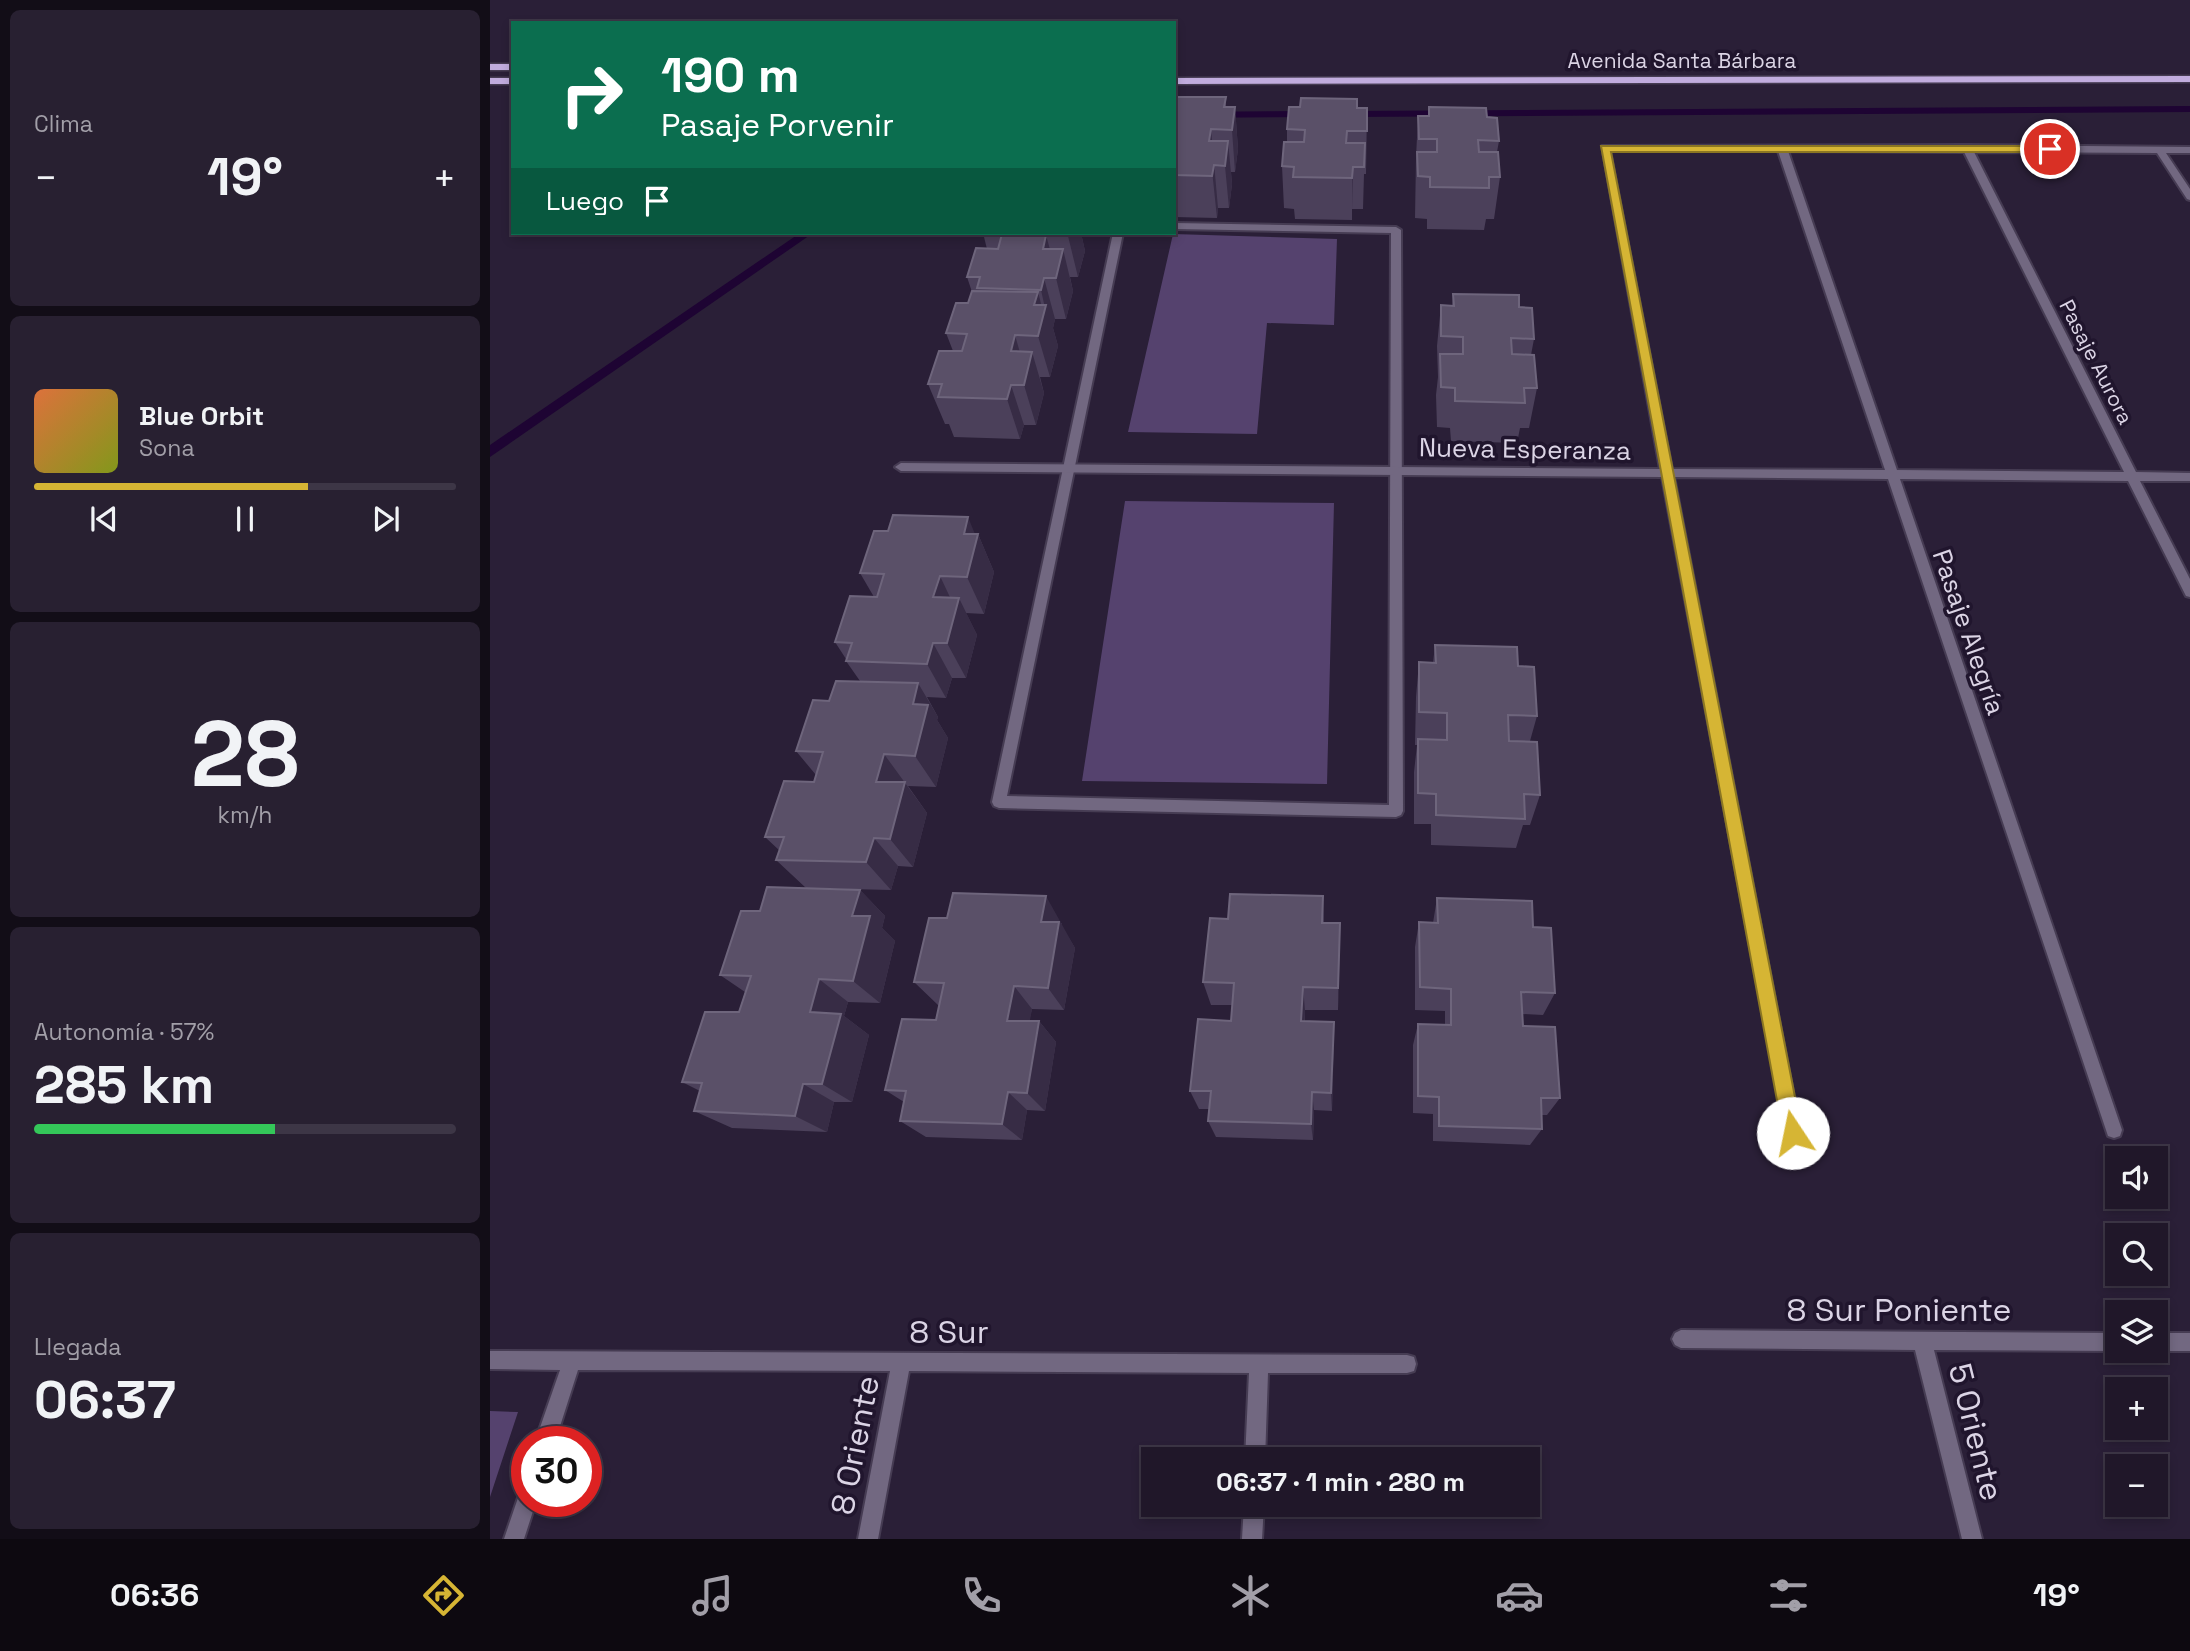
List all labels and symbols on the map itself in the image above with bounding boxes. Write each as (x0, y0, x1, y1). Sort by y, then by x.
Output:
street label: Avenida Santa Bárbara (1568, 47, 1796, 74)
pin (2020, 119, 2080, 179)
street label: Pasaje Aurora (2053, 295, 2139, 429)
street label: Nueva Esperanza (1419, 430, 1632, 468)
street label: Pasaje Alegría (1925, 545, 2013, 719)
position arrow (1756, 1096, 1830, 1170)
street label: 8 Sur Poniente (1787, 1290, 2011, 1330)
street label: 8 Sur (909, 1312, 989, 1352)
street label: 5 Oriente (1940, 1359, 2012, 1505)
street label: 8 Oriente (822, 1372, 888, 1518)
speed limit sign: 30 (511, 1426, 602, 1517)

